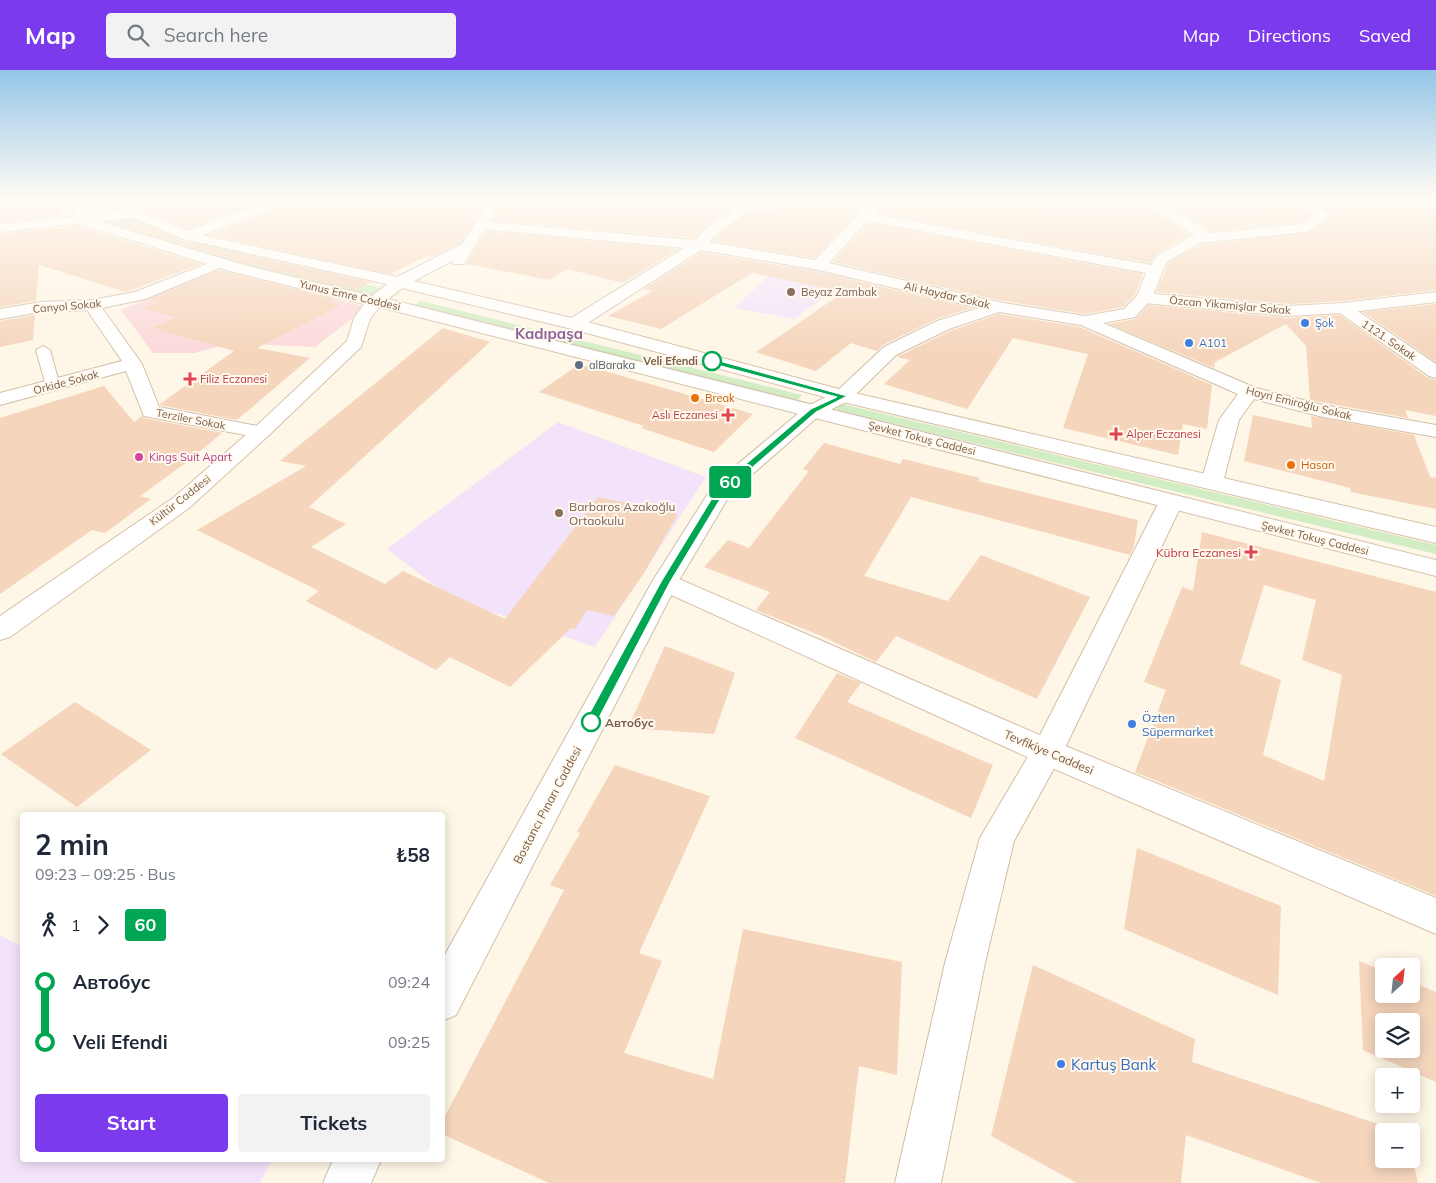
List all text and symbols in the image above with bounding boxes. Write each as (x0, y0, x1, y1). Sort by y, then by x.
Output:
search box (106, 13, 456, 58)
text: Map (25, 20, 76, 50)
icon: search (124, 21, 152, 49)
text: Search here (164, 23, 268, 47)
text: Map (1183, 24, 1220, 47)
text: Directions (1248, 24, 1331, 47)
text: Saved (1359, 24, 1411, 47)
street label: Yunus Emre Caddesi (297, 276, 402, 313)
street label: Ali Haydar Sokak (903, 278, 992, 312)
place label: Beyaz Zambak (801, 285, 877, 299)
marker: Beyaz Zambak (785, 286, 797, 298)
street label: Özcan Yikamişlar Sokak (1169, 293, 1292, 317)
street label: Canyol Sokak (32, 296, 102, 316)
place label: Şok (1315, 316, 1334, 330)
marker: Şok (1299, 317, 1311, 329)
street label: 1121. Sokak (1359, 317, 1419, 364)
district label: Kadıpaşa (515, 324, 583, 343)
place label: A101 (1199, 336, 1227, 350)
marker: A101 (1183, 337, 1195, 349)
marker: Veli Efendi (702, 351, 722, 371)
place label: Veli Efendi (642, 354, 698, 368)
place label: alBaraka (589, 358, 635, 372)
marker: alBaraka (573, 359, 585, 371)
street label: Orkide Sokak (32, 366, 101, 397)
place label: Filiz Eczanesi (200, 372, 267, 386)
marker: Filiz Eczanesi (184, 373, 196, 385)
street label: Hayri Emiroğlu Sokak (1245, 383, 1354, 423)
place label: Break (705, 391, 735, 405)
marker: Break (689, 392, 701, 404)
street label: Terziler Sokak (155, 405, 227, 433)
place label: Aslı Eczanesi (652, 408, 718, 422)
marker: Aslı Eczanesi (722, 409, 734, 421)
street label: Şevket Tokuş Caddesi (867, 418, 977, 458)
place label: Alper Eczanesi (1126, 427, 1201, 441)
marker: Alper Eczanesi (1110, 428, 1122, 440)
place label: Kings Suit Apart (149, 450, 232, 464)
marker: Kings Suit Apart (133, 451, 145, 463)
place label: Hasan (1301, 458, 1335, 472)
marker: Hasan (1285, 459, 1297, 471)
line badge: 60 (708, 466, 752, 498)
text: 60 (719, 470, 741, 493)
street label: Kültür Caddesi (146, 472, 214, 528)
place label: Barbaros Azakoğlu Ortaokulu (569, 499, 675, 528)
marker: Barbaros Azakoğlu Ortaokulu (553, 507, 565, 519)
street label: Şevket Tokuş Caddesi (1260, 518, 1370, 558)
place label: Kübra Eczanesi (1156, 545, 1241, 560)
marker: Kübra Eczanesi (1245, 546, 1257, 558)
place label: Özten Süpermarket (1142, 710, 1213, 739)
marker: Автобус (581, 712, 601, 732)
place label: Автобус (605, 715, 654, 730)
marker: Özten Süpermarket (1126, 718, 1138, 730)
street label: Tevfikiye Caddesi (1002, 726, 1096, 778)
street label: Bostancı Pınarı Caddesi (510, 743, 585, 867)
text: 2 min (35, 827, 109, 862)
text: ₺58 (396, 843, 430, 867)
text: 09:23 – 09:25 · Bus (35, 864, 176, 884)
icon: walk (35, 911, 63, 939)
icon: forward (89, 911, 117, 939)
text: 60 (135, 913, 156, 936)
text: 1 (71, 915, 81, 935)
north arrow (1375, 958, 1420, 1002)
map controls (1375, 958, 1420, 1168)
text: Автобус (73, 970, 151, 994)
text: 09:24 (388, 972, 430, 992)
button: layers (1375, 1013, 1420, 1058)
text: Veli Efendi (73, 1030, 168, 1054)
text: 09:25 (388, 1032, 430, 1052)
place label: Kartuş Bank (1071, 1055, 1157, 1074)
marker: Kartuş Bank (1055, 1058, 1067, 1070)
button: + (1375, 1068, 1420, 1113)
button: Start (35, 1094, 228, 1152)
button: Tickets (238, 1094, 430, 1152)
button: − (1375, 1123, 1420, 1168)

